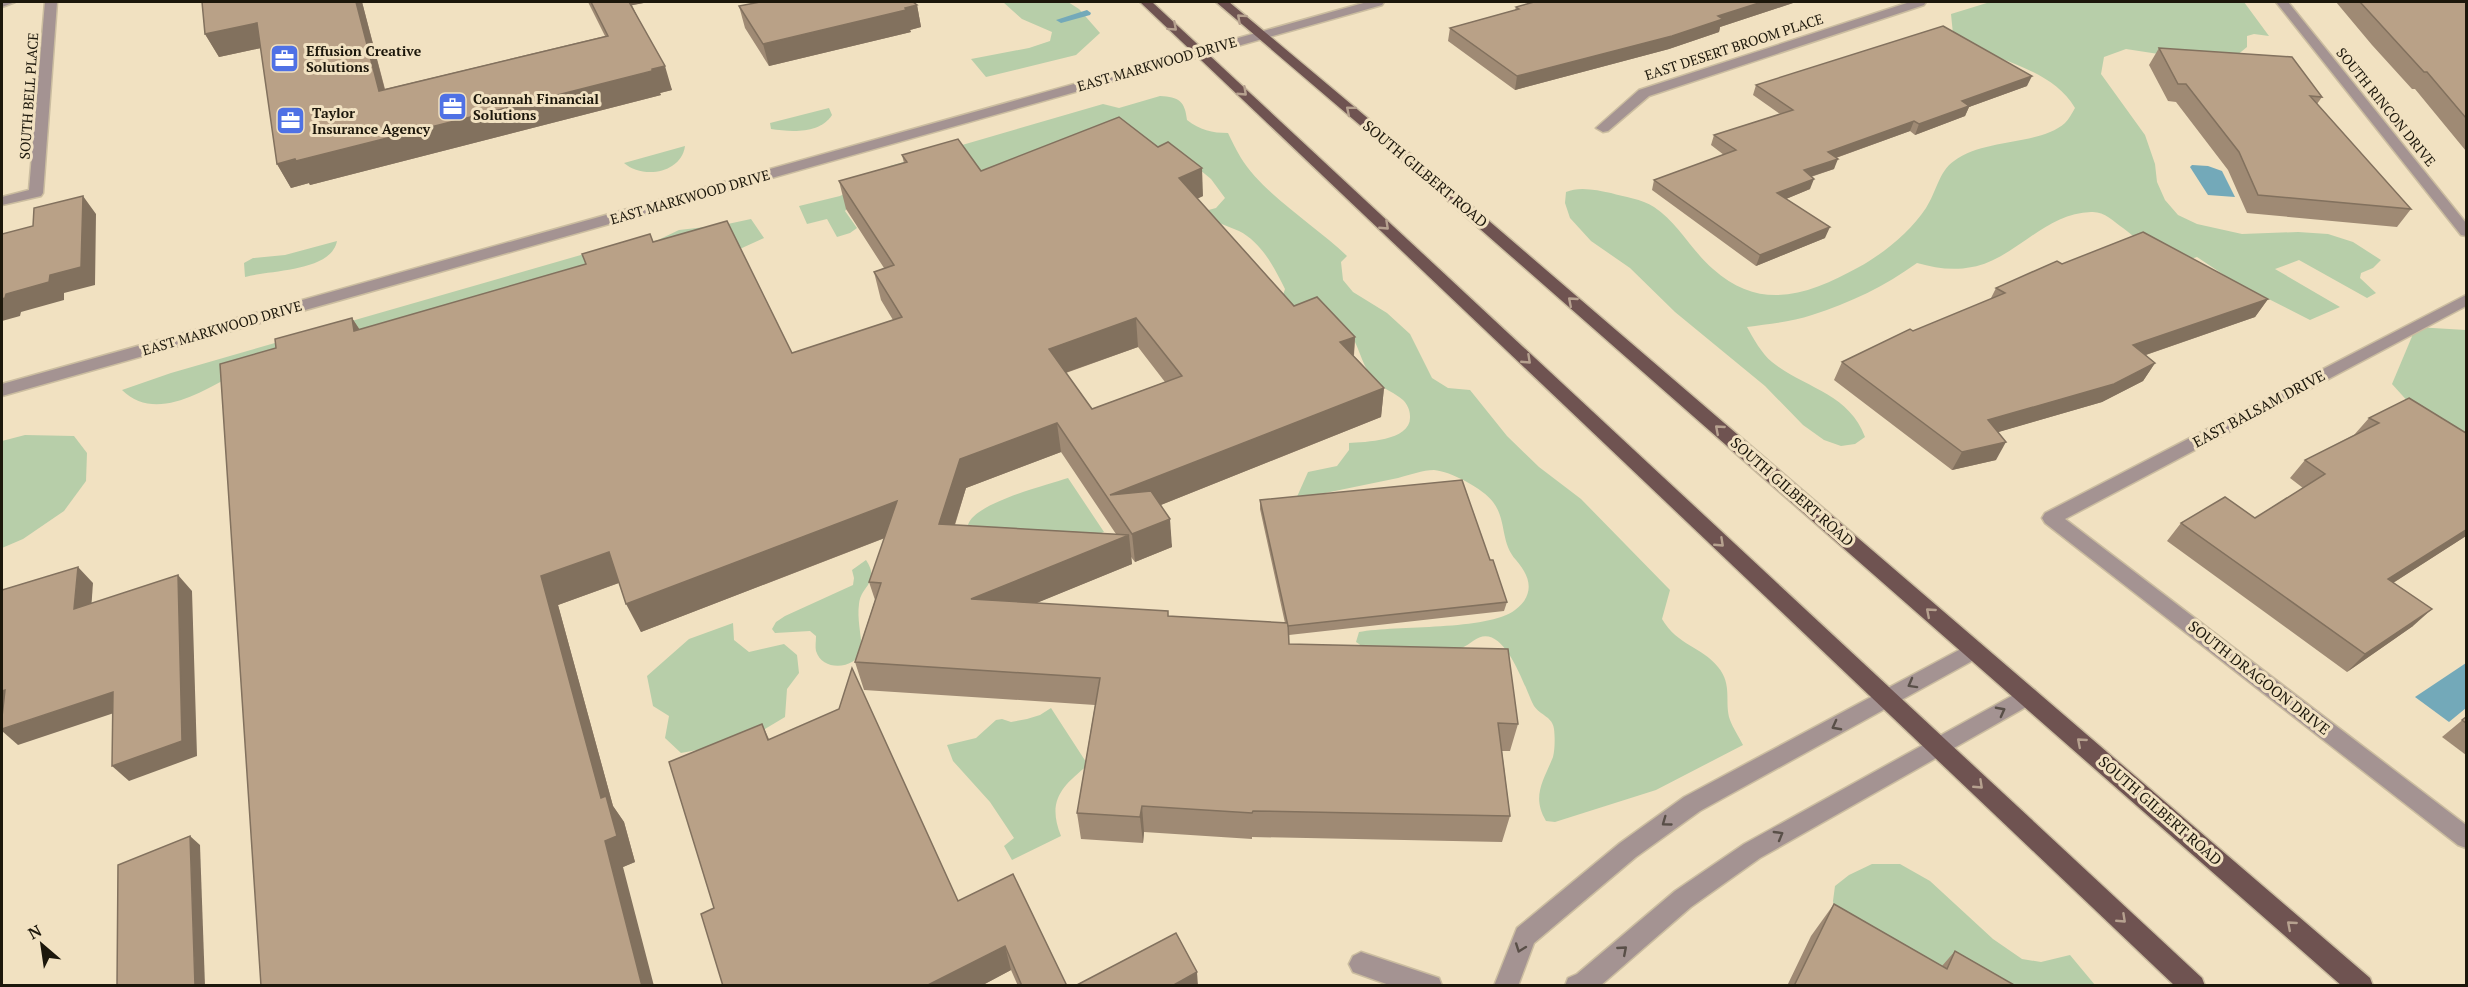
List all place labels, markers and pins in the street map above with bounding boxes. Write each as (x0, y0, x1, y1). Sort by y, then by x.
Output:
place label: Effusion Creative Solutions (306, 41, 422, 76)
office icon: Effusion Creative Solutions (269, 43, 301, 75)
place label: Coannah Financial Solutions (473, 89, 599, 124)
office icon: Coannah Financial Solutions (436, 91, 468, 123)
place label: Taylor Insurance Agency (312, 103, 431, 138)
office icon: Taylor Insurance Agency (275, 105, 307, 137)

